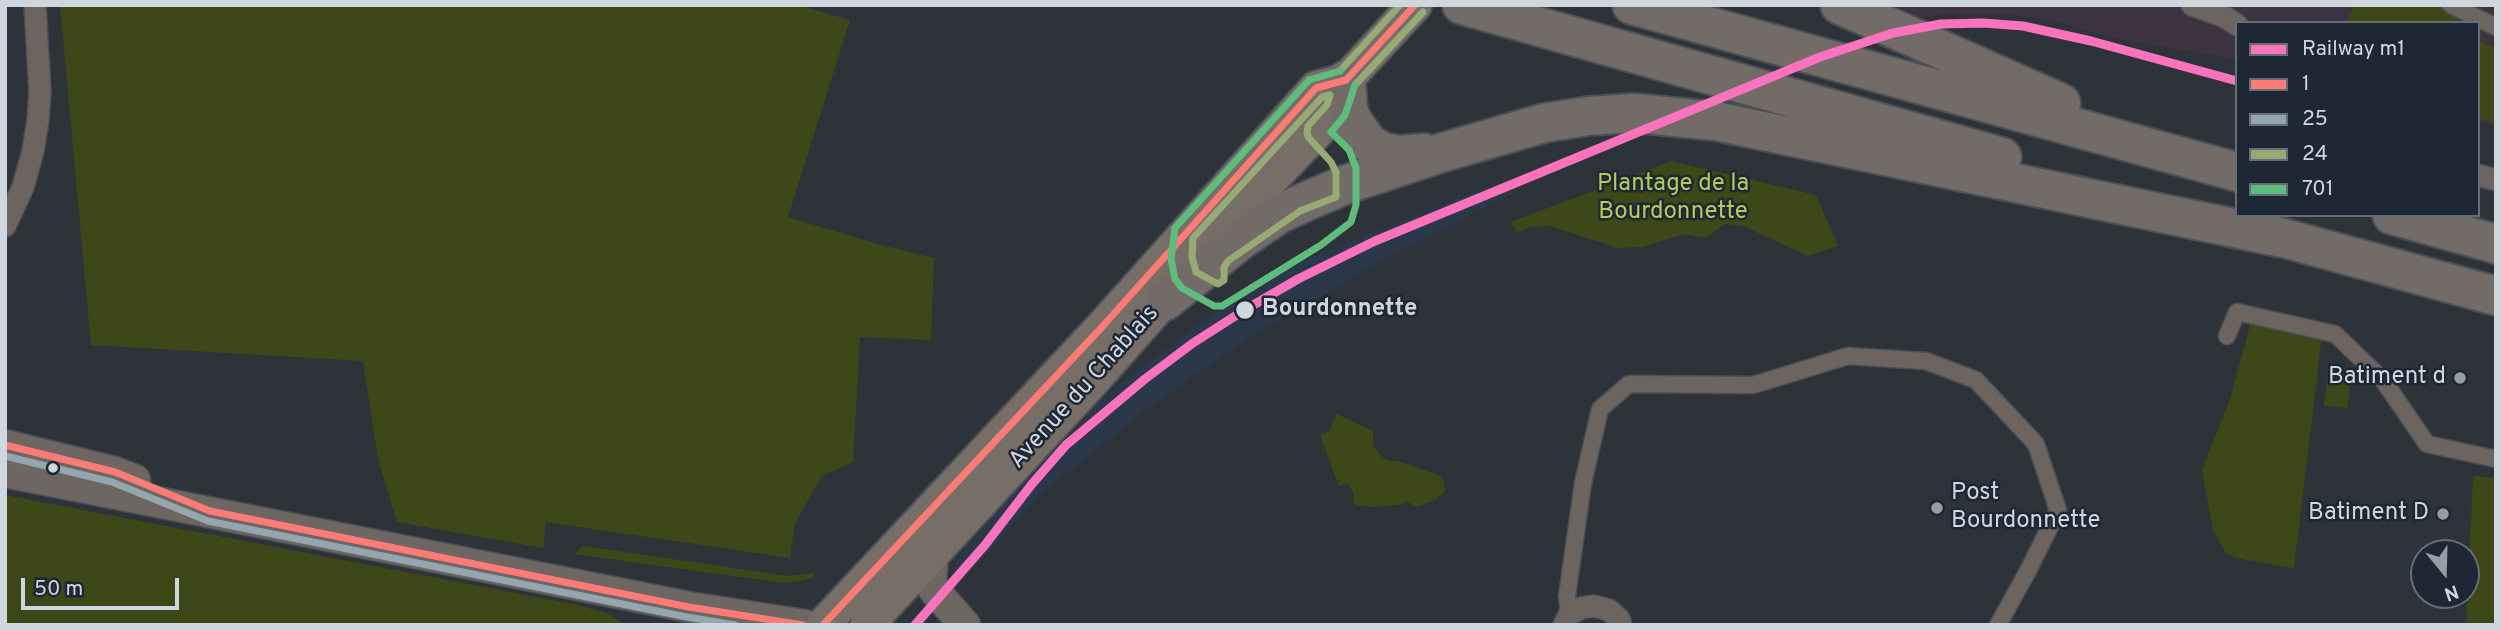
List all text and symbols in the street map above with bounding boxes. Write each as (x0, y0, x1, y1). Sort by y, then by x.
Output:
legend (2235, 21, 2480, 217)
text: Railway m1 (2302, 36, 2405, 63)
text: 1 (2302, 71, 2310, 98)
text: 25 (2302, 106, 2328, 133)
text: 24 (2302, 141, 2328, 168)
park label: Plantage de la Bourdonnette (1597, 171, 1749, 227)
text: 701 (2302, 176, 2334, 203)
place label: Bourdonnette (1262, 296, 1417, 324)
marker: Bourdonnette (1234, 299, 1256, 321)
street label: Avenue du Chablais (1004, 300, 1166, 476)
place label: Batiment d (2328, 364, 2446, 392)
marker: Batiment d (2452, 370, 2468, 386)
unlabelled marker (46, 461, 60, 475)
place label: Post Bourdonnette (1951, 480, 2100, 536)
marker: Post Bourdonnette (1929, 500, 1945, 516)
place label: Batiment D (2308, 500, 2429, 528)
marker: Batiment D (2435, 506, 2451, 522)
north arrow (2410, 539, 2480, 609)
scale bar (24, 564, 182, 608)
text: 50 m (34, 576, 83, 603)
text: N (2441, 578, 2462, 606)

